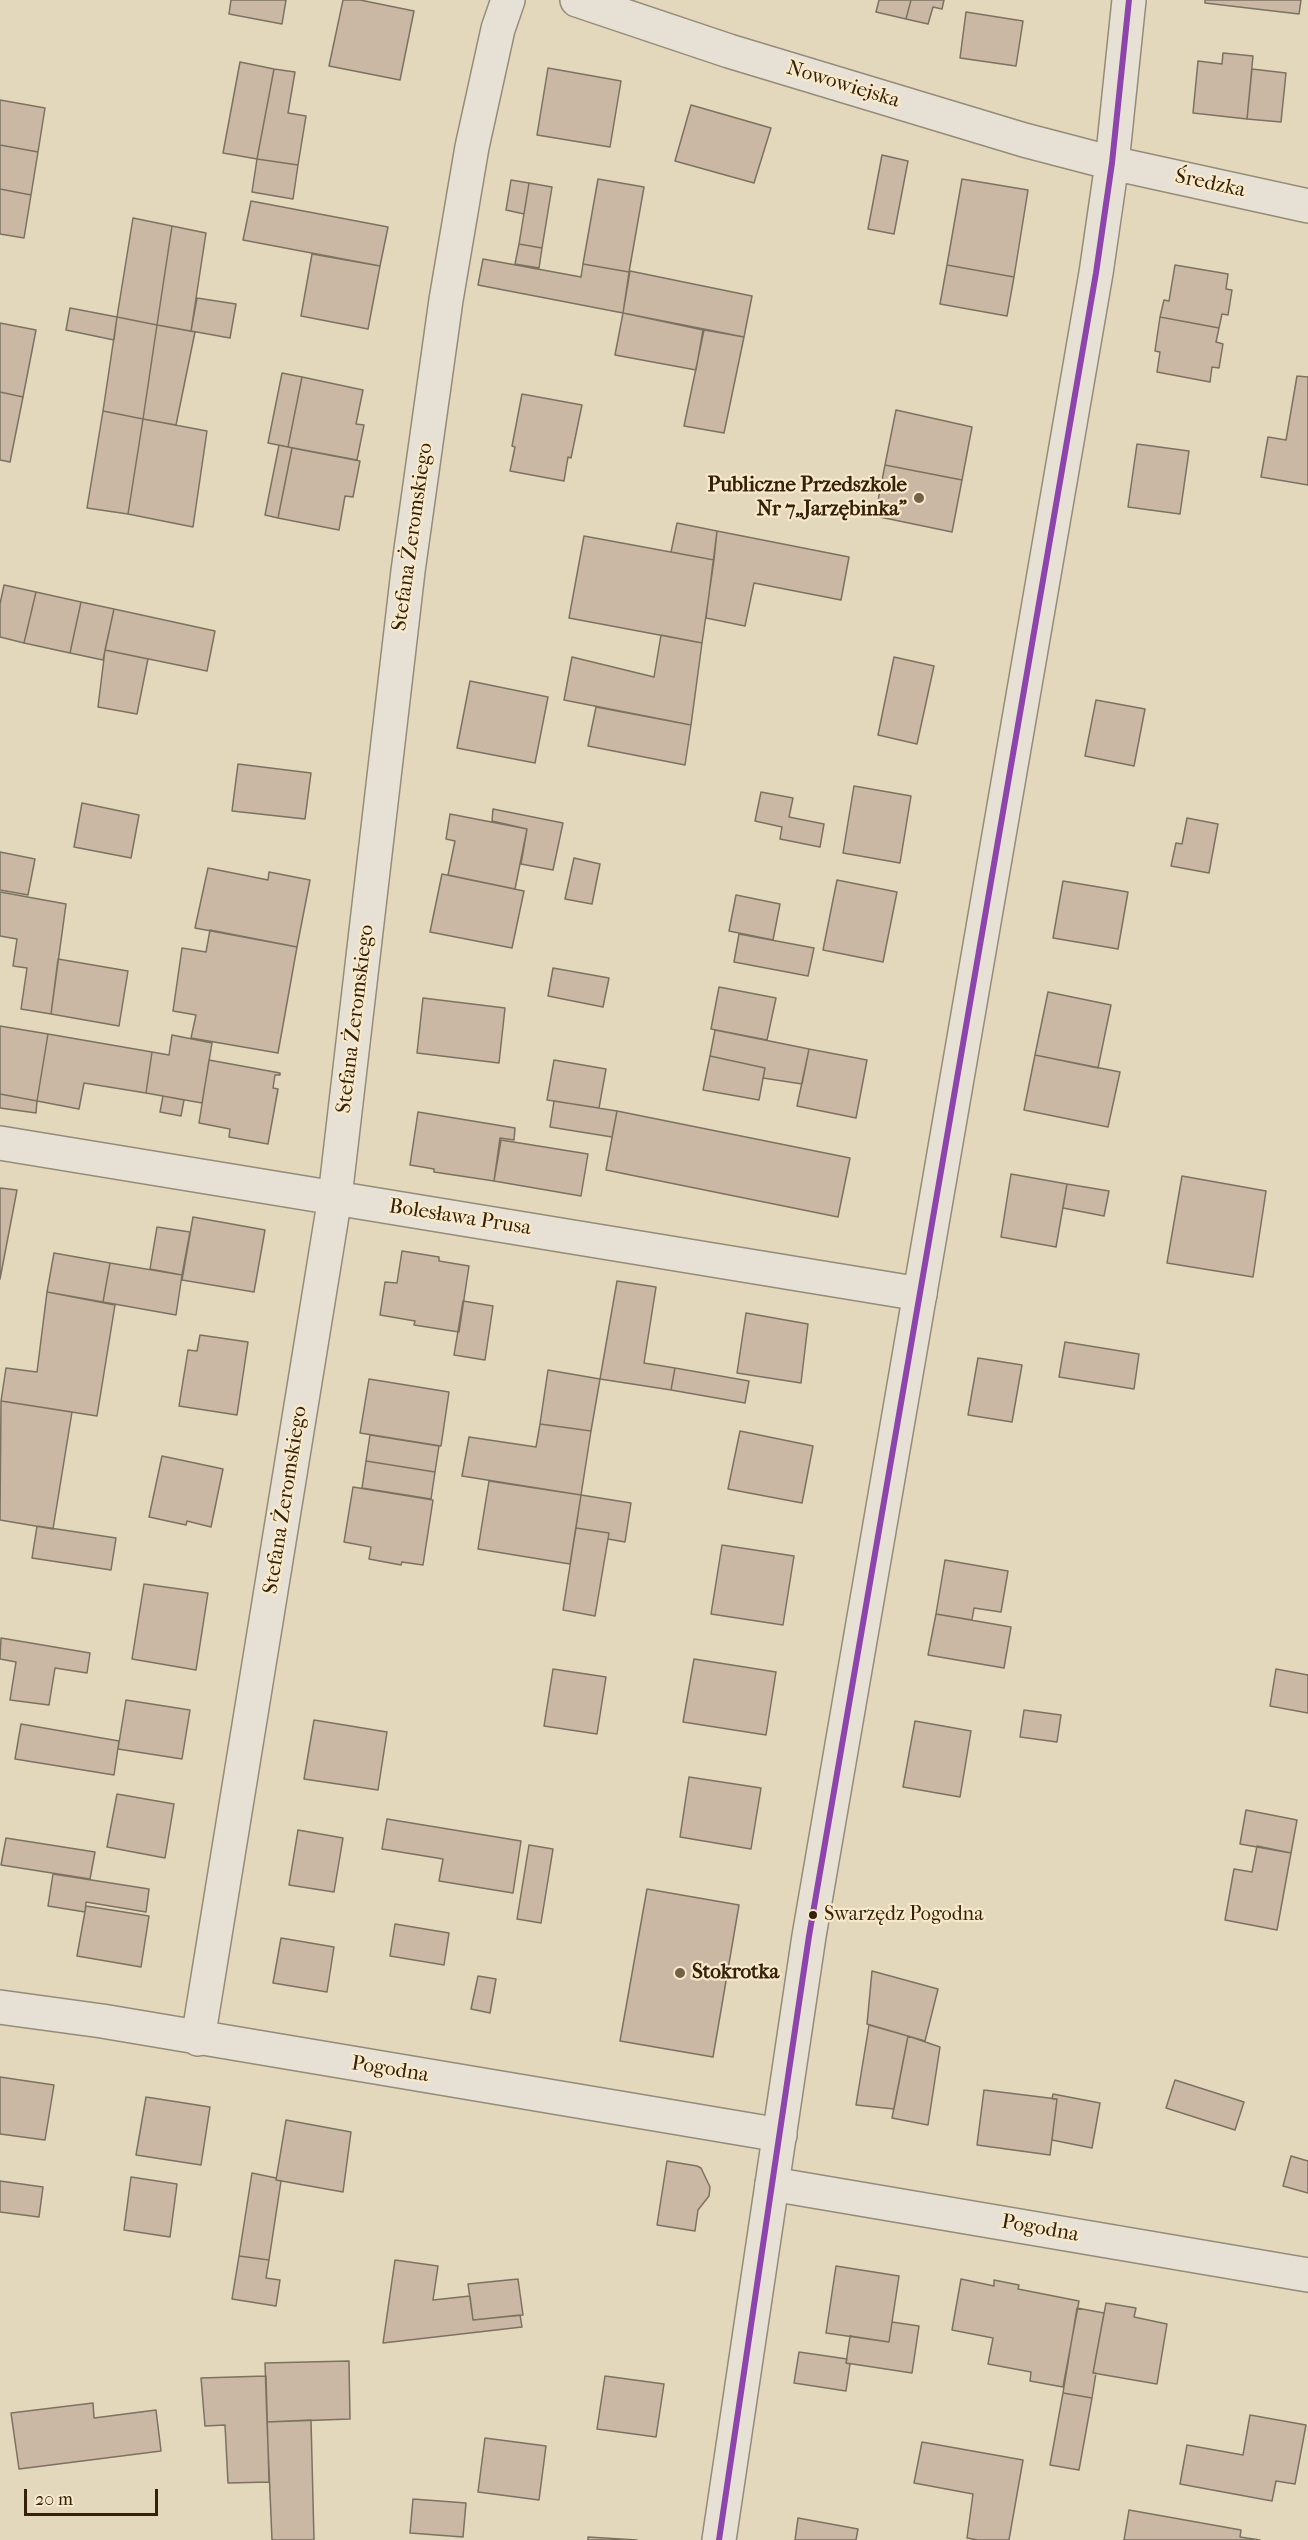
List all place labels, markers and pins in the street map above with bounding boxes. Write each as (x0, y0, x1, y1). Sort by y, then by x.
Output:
place label: Publiczne Przedszkole Nr 7„Jarzębinka” (708, 473, 907, 523)
marker: Publiczne Przedszkole Nr 7„Jarzębinka” (912, 491, 926, 505)
place label: Swarzędz Pogodna (824, 1903, 983, 1927)
marker: Swarzędz Pogodna (807, 1909, 819, 1921)
place label: Stokrotka (692, 1960, 779, 1986)
marker: Stokrotka (673, 1966, 687, 1980)

